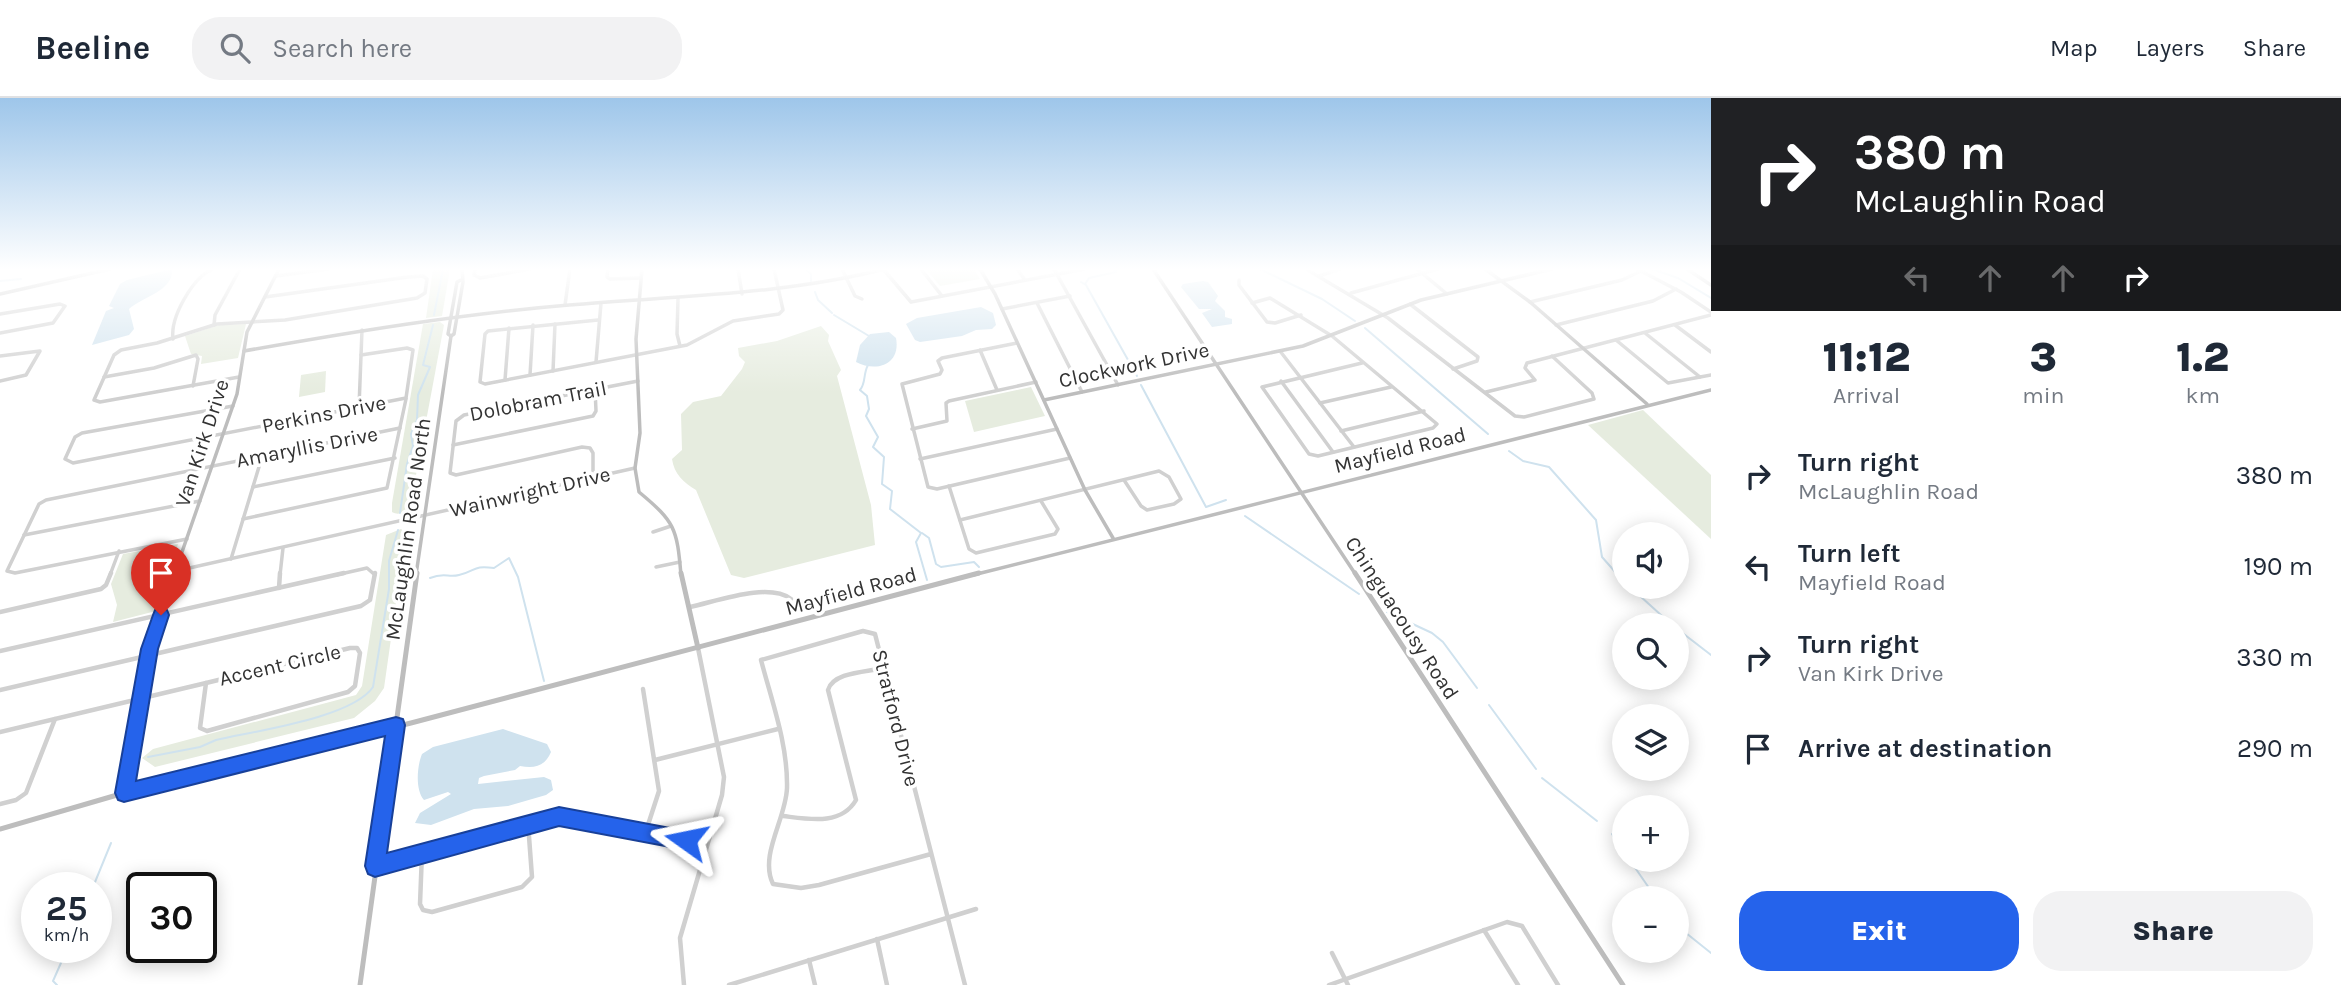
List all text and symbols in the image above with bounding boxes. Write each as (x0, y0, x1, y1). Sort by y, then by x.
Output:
search box (192, 17, 682, 80)
text: Beeline (35, 29, 150, 67)
icon: search (216, 29, 254, 67)
text: Search here (272, 33, 412, 64)
text: Map (2050, 34, 2098, 62)
text: Layers (2136, 34, 2205, 62)
text: Share (2243, 34, 2306, 62)
text: 380 m (1854, 124, 2006, 181)
icon: right (1739, 126, 1830, 217)
text: McLaughlin Road (1854, 183, 2106, 220)
icon: left (1898, 259, 1936, 297)
icon: ahead (1971, 259, 2009, 297)
icon: ahead (2044, 259, 2082, 297)
icon: right (2117, 259, 2155, 297)
text: 11:12 (1823, 332, 1911, 382)
text: 3 (2030, 332, 2057, 382)
text: 1.2 (2176, 332, 2229, 382)
street label: Clockwork Drive (1057, 337, 1211, 393)
street label: Van Kirk Drive (170, 376, 234, 510)
street label: Dolobram Trail (467, 376, 609, 426)
text: Arrival (1833, 382, 1900, 409)
text: min (2022, 382, 2064, 409)
text: km (2185, 382, 2220, 409)
street label: Perkins Drive (260, 390, 388, 438)
street label: McLaughlin Road North (381, 416, 435, 642)
street label: Amaryllis Drive (234, 422, 380, 472)
street label: Mayfield Road (1332, 422, 1468, 478)
text: Turn right (1798, 447, 1919, 478)
icon: right (1739, 457, 1777, 495)
text: 380 m (2236, 460, 2313, 491)
street label: Wainwright Drive (447, 462, 613, 522)
text: McLaughlin Road (1798, 478, 1979, 505)
map controls (1612, 522, 1689, 963)
button: sound (1612, 522, 1689, 599)
street label: Chinguacousy Road (1340, 532, 1464, 704)
text: Turn left (1798, 538, 1900, 569)
pin (131, 543, 191, 615)
icon: left (1739, 548, 1777, 586)
text: 190 m (2243, 551, 2313, 582)
icon: arrive (142, 554, 180, 592)
street label: Mayfield Road (783, 562, 919, 620)
text: Mayfield Road (1798, 569, 1946, 596)
button: search (1612, 613, 1689, 690)
text: Turn right (1798, 629, 1919, 660)
street label: Accent Circle (217, 639, 343, 691)
icon: right (1739, 639, 1777, 677)
text: 330 m (2236, 642, 2313, 673)
street label: Stratford Drive (867, 647, 925, 789)
text: Van Kirk Drive (1798, 660, 1944, 687)
button: layers (1612, 704, 1689, 781)
icon: arrive (1739, 730, 1777, 768)
text: Arrive at destination (1798, 733, 2052, 764)
text: 290 m (2237, 733, 2313, 764)
button: + (1612, 795, 1689, 872)
position arrow (649, 803, 723, 877)
speed limit sign: 30 (126, 872, 217, 963)
button: − (1612, 886, 1689, 963)
text: 25 (46, 888, 87, 929)
button: Exit (1739, 891, 2019, 971)
button: Share (2033, 891, 2313, 971)
text: km/h (44, 924, 89, 946)

